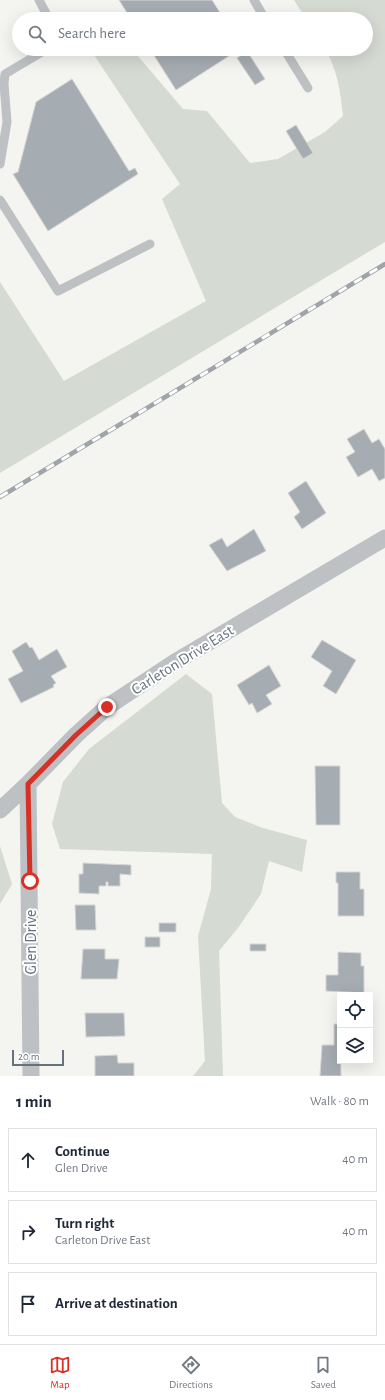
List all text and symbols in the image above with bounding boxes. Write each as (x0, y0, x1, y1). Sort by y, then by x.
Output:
search box (12, 12, 373, 56)
icon: search (26, 23, 48, 45)
text: Search here (58, 26, 126, 41)
street label: Carleton Drive East (129, 622, 236, 698)
route end (98, 698, 116, 716)
route start (21, 872, 39, 890)
street label: Glen Drive (23, 910, 39, 974)
map controls (337, 992, 373, 1064)
button: locate (337, 992, 373, 1028)
button: layers (337, 1028, 373, 1064)
scale bar (12, 1048, 64, 1067)
text: 20 m (18, 1051, 39, 1062)
text: 1 min (16, 1093, 52, 1110)
text: Walk · 80 m (310, 1095, 369, 1108)
text: Continue (55, 1144, 110, 1159)
icon: ahead (17, 1149, 39, 1171)
text: 40 m (342, 1153, 368, 1166)
text: Glen Drive (55, 1162, 108, 1175)
text: Turn right (55, 1216, 114, 1231)
icon: right (17, 1221, 39, 1243)
text: 40 m (342, 1225, 368, 1238)
text: Carleton Drive East (55, 1234, 150, 1247)
icon: arrive (17, 1293, 39, 1315)
text: Arrive at destination (55, 1296, 178, 1311)
tab: Map (49, 1354, 71, 1391)
tab: Directions (169, 1354, 213, 1391)
tab: Saved (311, 1354, 336, 1391)

